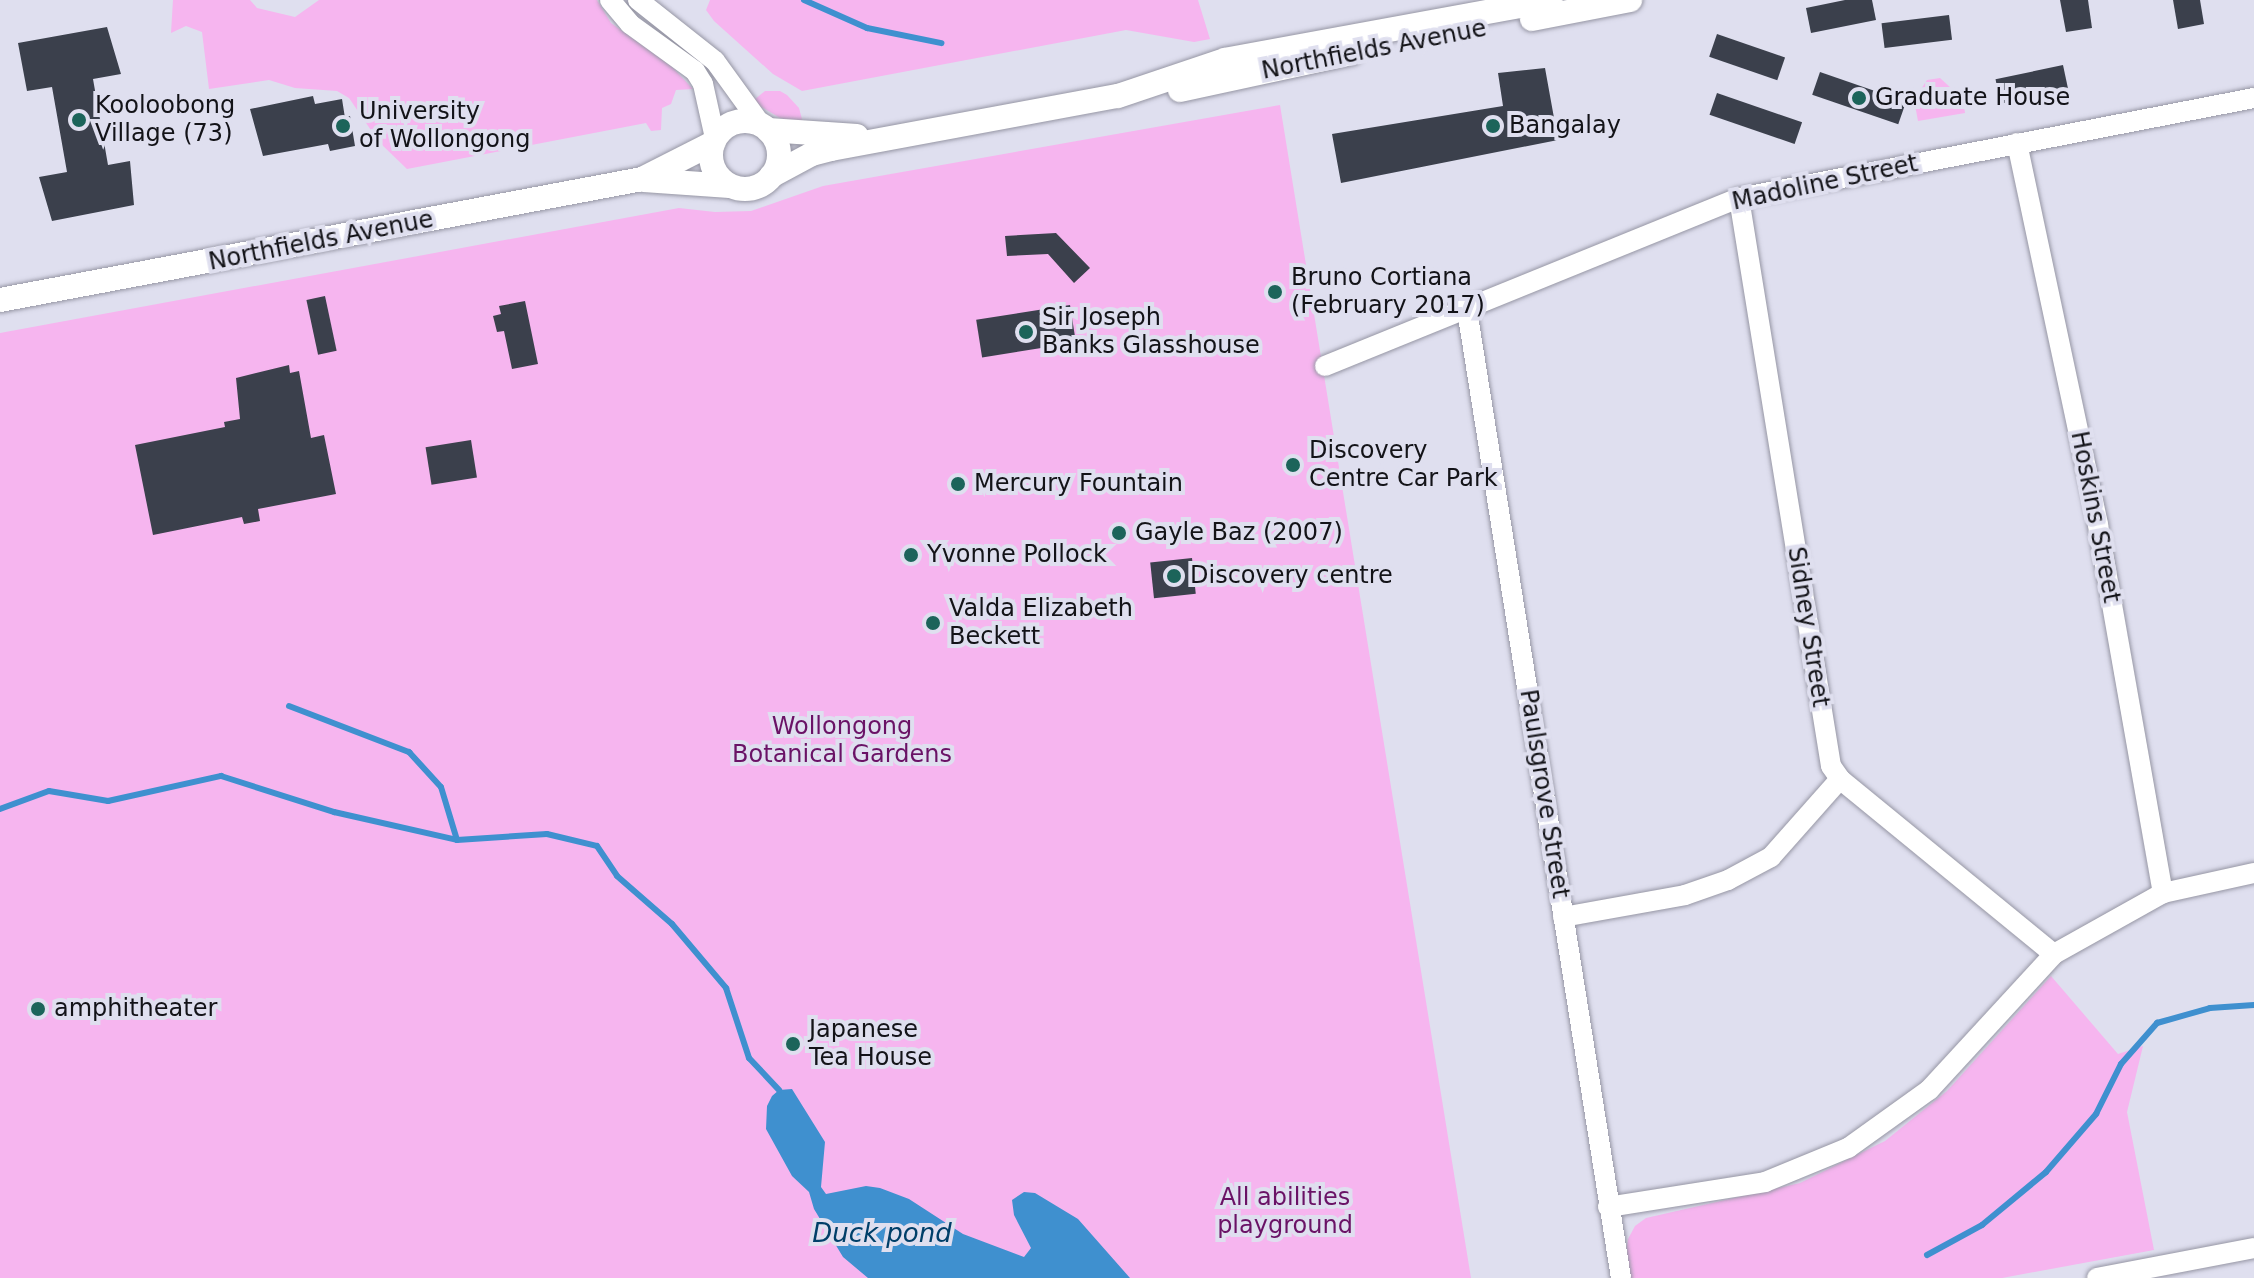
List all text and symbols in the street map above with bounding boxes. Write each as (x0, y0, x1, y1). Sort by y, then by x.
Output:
street label: Northfields Avenue (1259, 14, 1489, 86)
place label: Graduate House (1875, 84, 2070, 112)
marker: Graduate House (1850, 89, 1868, 107)
place label: Kooloobong Village (73) (95, 92, 235, 148)
place label: University of Wollongong (359, 98, 530, 154)
marker: Kooloobong Village (73) (70, 111, 88, 129)
place label: Bangalay (1509, 112, 1621, 140)
marker: University of Wollongong (334, 117, 352, 135)
marker: Bangalay (1484, 117, 1502, 135)
street label: Madoline Street (1729, 149, 1921, 217)
street label: Northfields Avenue (206, 205, 436, 277)
place label: Bruno Cortiana (February 2017) (1291, 264, 1485, 320)
marker: Bruno Cortiana (February 2017) (1266, 283, 1284, 301)
place label: Sir Joseph Banks Glasshouse (1042, 304, 1260, 360)
marker: Sir Joseph Banks Glasshouse (1017, 323, 1035, 341)
street label: Hoskins Street (2064, 429, 2126, 605)
place label: Discovery Centre Car Park (1309, 437, 1498, 493)
marker: Discovery Centre Car Park (1284, 456, 1302, 474)
place label: Mercury Fountain (974, 470, 1183, 498)
marker: Mercury Fountain (949, 475, 967, 493)
place label: Gayle Baz (2007) (1135, 519, 1343, 547)
marker: Gayle Baz (2007) (1110, 524, 1128, 542)
place label: Yvonne Pollock (927, 541, 1107, 569)
street label: Sidney Street (1781, 545, 1835, 709)
marker: Yvonne Pollock (902, 546, 920, 564)
place label: Discovery centre (1190, 562, 1393, 590)
marker: Discovery centre (1165, 567, 1183, 585)
place label: Valda Elizabeth Beckett (949, 595, 1133, 651)
marker: Valda Elizabeth Beckett (924, 614, 942, 632)
street label: Paulsgrove Street (1513, 687, 1575, 901)
park label: Wollongong Botanical Gardens (732, 713, 952, 769)
place label: amphitheater (54, 995, 217, 1023)
marker: amphitheater (29, 1000, 47, 1018)
place label: Japanese Tea House (809, 1016, 932, 1072)
marker: Japanese Tea House (784, 1035, 802, 1053)
park label: All abilities playground (1217, 1184, 1353, 1240)
water label: Duck pond (812, 1218, 952, 1250)

